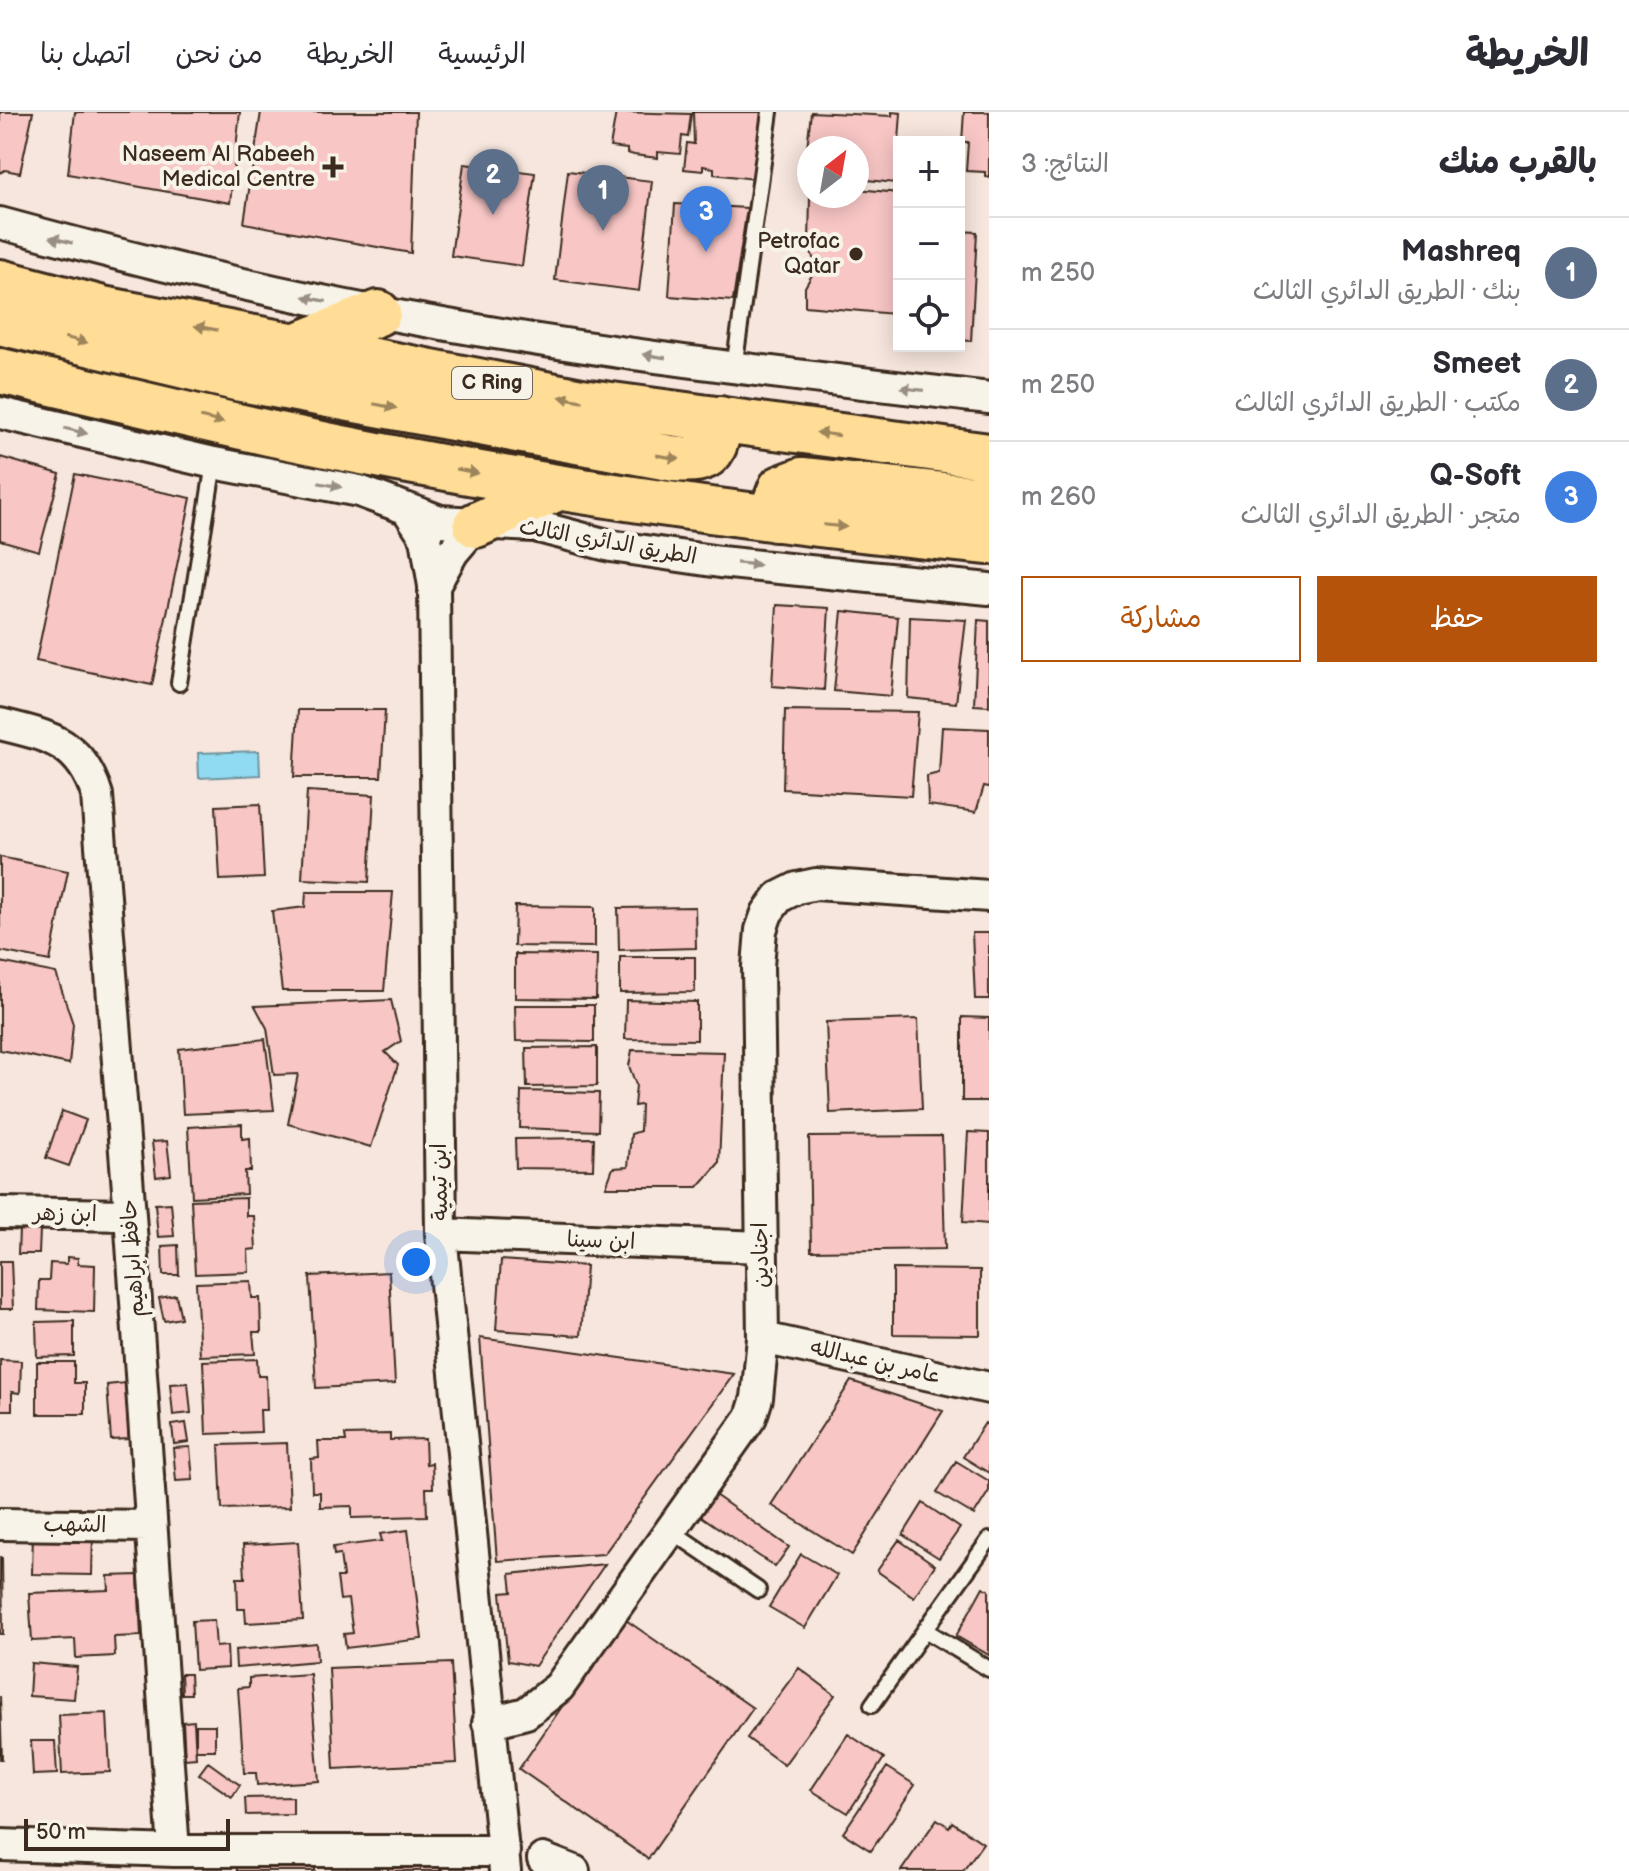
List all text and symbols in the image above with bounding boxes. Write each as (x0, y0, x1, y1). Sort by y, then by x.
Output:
text: الخريطة (1465, 32, 1589, 77)
text: اتصل بنا (40, 38, 131, 71)
text: من نحن (175, 38, 263, 71)
text: الخريطة (307, 38, 394, 71)
text: الرئيسية (438, 38, 526, 71)
north arrow (797, 136, 869, 208)
map controls (893, 136, 965, 352)
button: + (893, 136, 965, 208)
place label: Naseem Al Rabeeh Medical Centre (122, 141, 315, 193)
text: بالقرب منك (1439, 142, 1597, 183)
pin: 2 (467, 149, 519, 215)
text: النتائج: 3 (1021, 149, 1109, 180)
marker: Naseem Al Rabeeh Medical Centre (322, 156, 344, 178)
pin: 1 (577, 165, 629, 231)
pin: 3 (680, 186, 732, 252)
button: − (893, 208, 965, 280)
place label: Petrofac Qatar (757, 228, 841, 280)
one-way arrow (49, 233, 74, 245)
text: Mashreq (1401, 234, 1521, 270)
marker: Petrofac Qatar (847, 245, 865, 263)
text: 250 m (1021, 258, 1095, 289)
text: 1 (1566, 258, 1576, 289)
text: بنك · الطريق الدائري الثالث (1253, 276, 1521, 307)
button: locate (893, 280, 965, 352)
one-way arrow (302, 292, 327, 305)
one-way arrow (193, 321, 218, 334)
one-way arrow (64, 334, 89, 347)
text: Smeet (1433, 346, 1521, 382)
one-way arrow (641, 349, 666, 362)
road number: C Ring (452, 367, 532, 399)
text: 250 m (1021, 370, 1095, 401)
text: 2 (1563, 370, 1579, 401)
one-way arrow (899, 382, 924, 395)
text: مكتب · الطريق الدائري الثالث (1235, 388, 1521, 419)
one-way arrow (558, 392, 583, 405)
one-way arrow (373, 401, 398, 413)
one-way arrow (200, 414, 225, 427)
one-way arrow (64, 425, 89, 438)
one-way arrow (816, 427, 841, 440)
one-way arrow (656, 451, 681, 464)
text: Q-Soft (1430, 458, 1521, 494)
one-way arrow (455, 465, 480, 477)
one-way arrow (318, 479, 343, 491)
text: 260 m (1021, 482, 1096, 513)
text: 3 (1563, 482, 1579, 513)
text: متجر · الطريق الدائري الثالث (1241, 500, 1521, 531)
street label: الطريق الدائري الثالث (517, 513, 699, 573)
one-way arrow (823, 519, 848, 532)
one-way arrow (736, 558, 761, 571)
button: مشاركة (1021, 576, 1301, 662)
button: حفظ (1317, 576, 1597, 662)
street label: ابن تيمية (426, 1143, 454, 1221)
street label: حافظ ابراهيم (115, 1198, 153, 1318)
street label: ابن زهر (31, 1200, 97, 1228)
street label: اجنادين (747, 1222, 775, 1288)
street label: ابن سينا (566, 1226, 636, 1256)
your location (396, 1242, 436, 1282)
street label: عامر بن عبدالله (808, 1334, 944, 1390)
street label: الشهب (43, 1511, 107, 1539)
scale bar (24, 1815, 230, 1851)
text: 50 m (36, 1819, 86, 1846)

